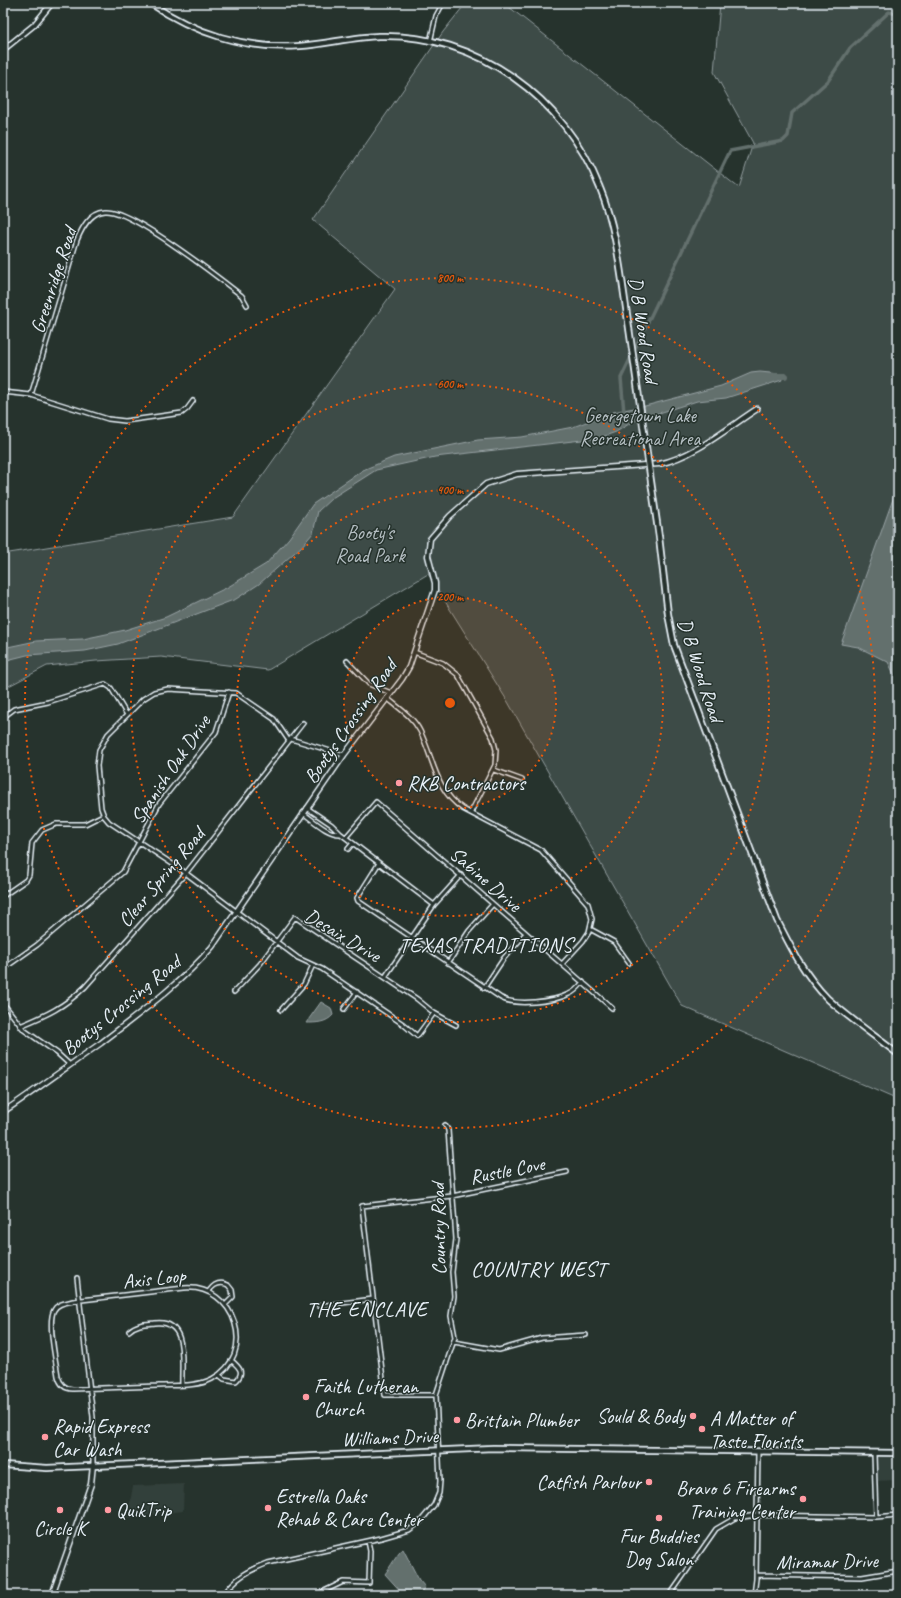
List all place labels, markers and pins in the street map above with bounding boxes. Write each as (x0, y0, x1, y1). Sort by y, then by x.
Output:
centre of rings (443, 696, 457, 710)
place label: RKB Contractors (407, 771, 527, 796)
marker: RKB Contractors (394, 778, 404, 788)
place label: Faith Lutheran Church (314, 1374, 419, 1422)
marker: Faith Lutheran Church (301, 1392, 311, 1402)
place label: Sould & Body (597, 1404, 686, 1429)
place label: A Matter of Taste Florists (710, 1406, 804, 1454)
place label: Brittain Plumber (465, 1408, 581, 1433)
marker: Sould & Body (688, 1411, 698, 1421)
place label: Rapid Express Car Wash (53, 1414, 151, 1462)
marker: Brittain Plumber (452, 1415, 462, 1425)
marker: A Matter of Taste Florists (697, 1424, 707, 1434)
marker: Rapid Express Car Wash (40, 1432, 50, 1442)
place label: Catfish Parlour (537, 1470, 643, 1495)
place label: Bravo 6 Firearms Training Center (676, 1476, 797, 1524)
marker: Catfish Parlour (644, 1477, 654, 1487)
place label: Estrella Oaks Rehab & Care Center (276, 1484, 424, 1532)
marker: Bravo 6 Firearms Training Center (798, 1494, 808, 1504)
place label: QuikTrip (116, 1498, 173, 1523)
marker: Estrella Oaks Rehab & Care Center (263, 1503, 273, 1513)
marker: Circle K (55, 1505, 65, 1515)
marker: QuikTrip (103, 1505, 113, 1515)
marker: Fur Buddies Dog Salon (654, 1513, 664, 1523)
place label: Circle K (34, 1516, 90, 1541)
place label: Fur Buddies Dog Salon (620, 1524, 701, 1572)

